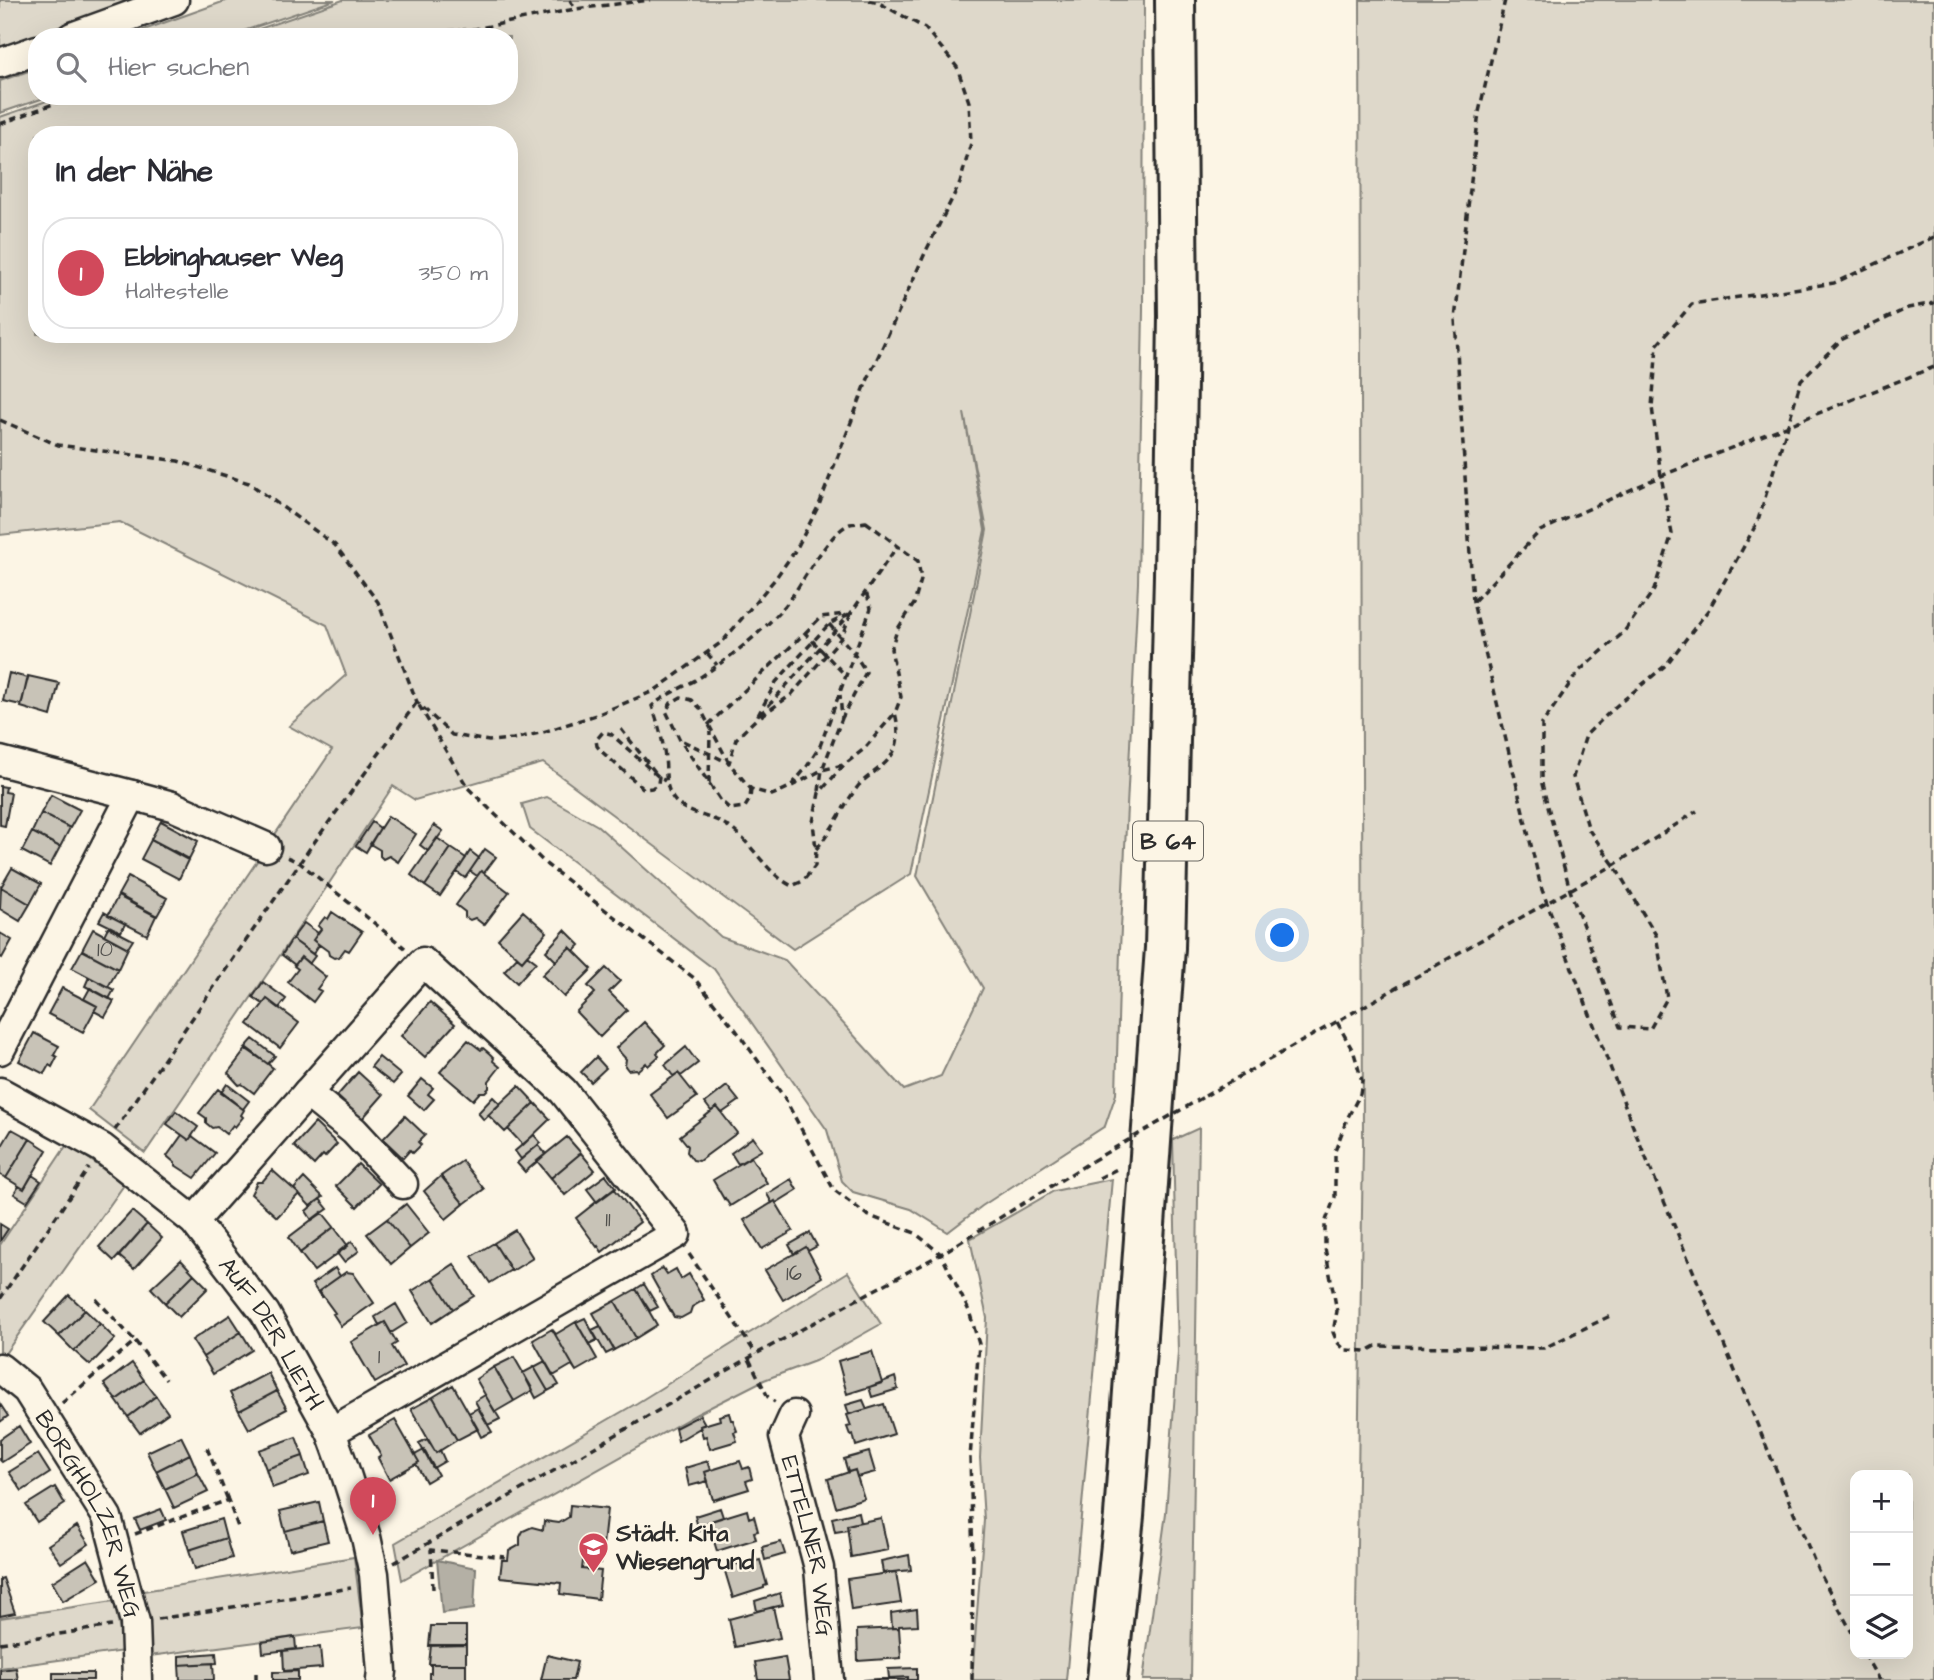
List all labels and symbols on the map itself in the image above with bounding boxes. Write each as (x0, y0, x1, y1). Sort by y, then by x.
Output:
road number: B 64 (1133, 821, 1203, 860)
your location (1265, 918, 1299, 952)
house number: 10 (97, 935, 113, 964)
house number: 11 (605, 1205, 611, 1234)
street label: AUF DER LIETH (210, 1250, 332, 1417)
house number: 16 (786, 1259, 802, 1288)
house number: 1 (378, 1342, 381, 1371)
street label: BORGHOLZER WEG (26, 1404, 149, 1622)
street label: ETTELNER WEG (772, 1452, 841, 1638)
pin: 1 (350, 1477, 396, 1535)
place label: Städt. Kita Wiesengrund (615, 1517, 755, 1580)
school or university icon: Städt. Kita Wiesengrund (576, 1530, 610, 1574)

